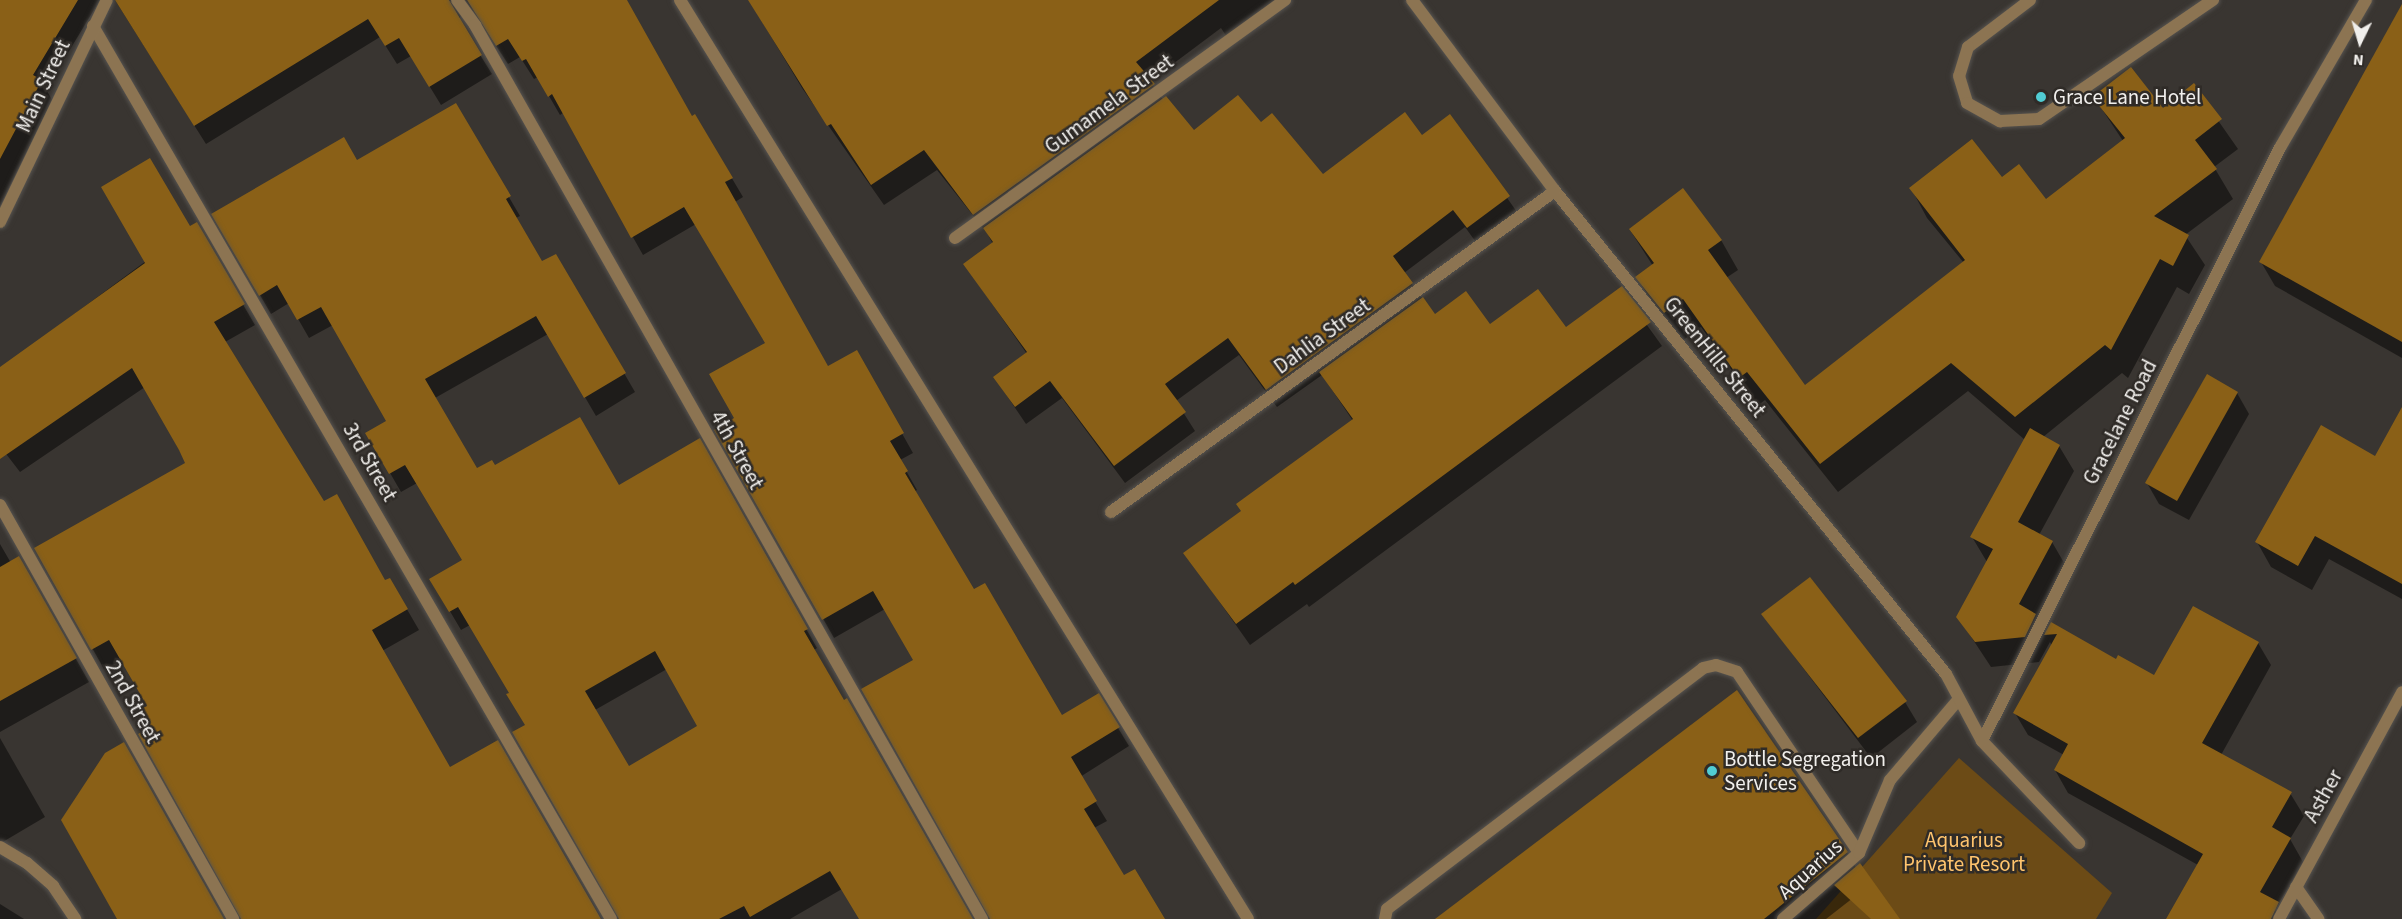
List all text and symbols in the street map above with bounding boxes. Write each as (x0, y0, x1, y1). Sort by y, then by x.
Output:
north arrow (2330, 12, 2390, 72)
street label: Main Street (11, 36, 75, 136)
street label: Gumamela Street (1040, 49, 1178, 159)
text: N (2352, 49, 2365, 71)
place label: Grace Lane Hotel (2053, 84, 2201, 110)
marker: Grace Lane Hotel (2034, 90, 2048, 104)
street label: GreenHills Street (1659, 292, 1771, 422)
street label: Dahlia Street (1269, 293, 1375, 379)
street label: Gracelane Road (2078, 355, 2162, 489)
street label: 4th Street (705, 406, 769, 494)
street label: 3rd Street (338, 418, 402, 506)
street label: 2nd Street (100, 656, 166, 748)
place label: Bottle Segregation Services (1724, 746, 1886, 796)
marker: Bottle Segregation Services (1705, 764, 1719, 778)
street label: Asther (2298, 765, 2348, 827)
park label: Aquarius Private Resort (1903, 827, 2025, 877)
street label: Aquarius (1773, 834, 1847, 904)

